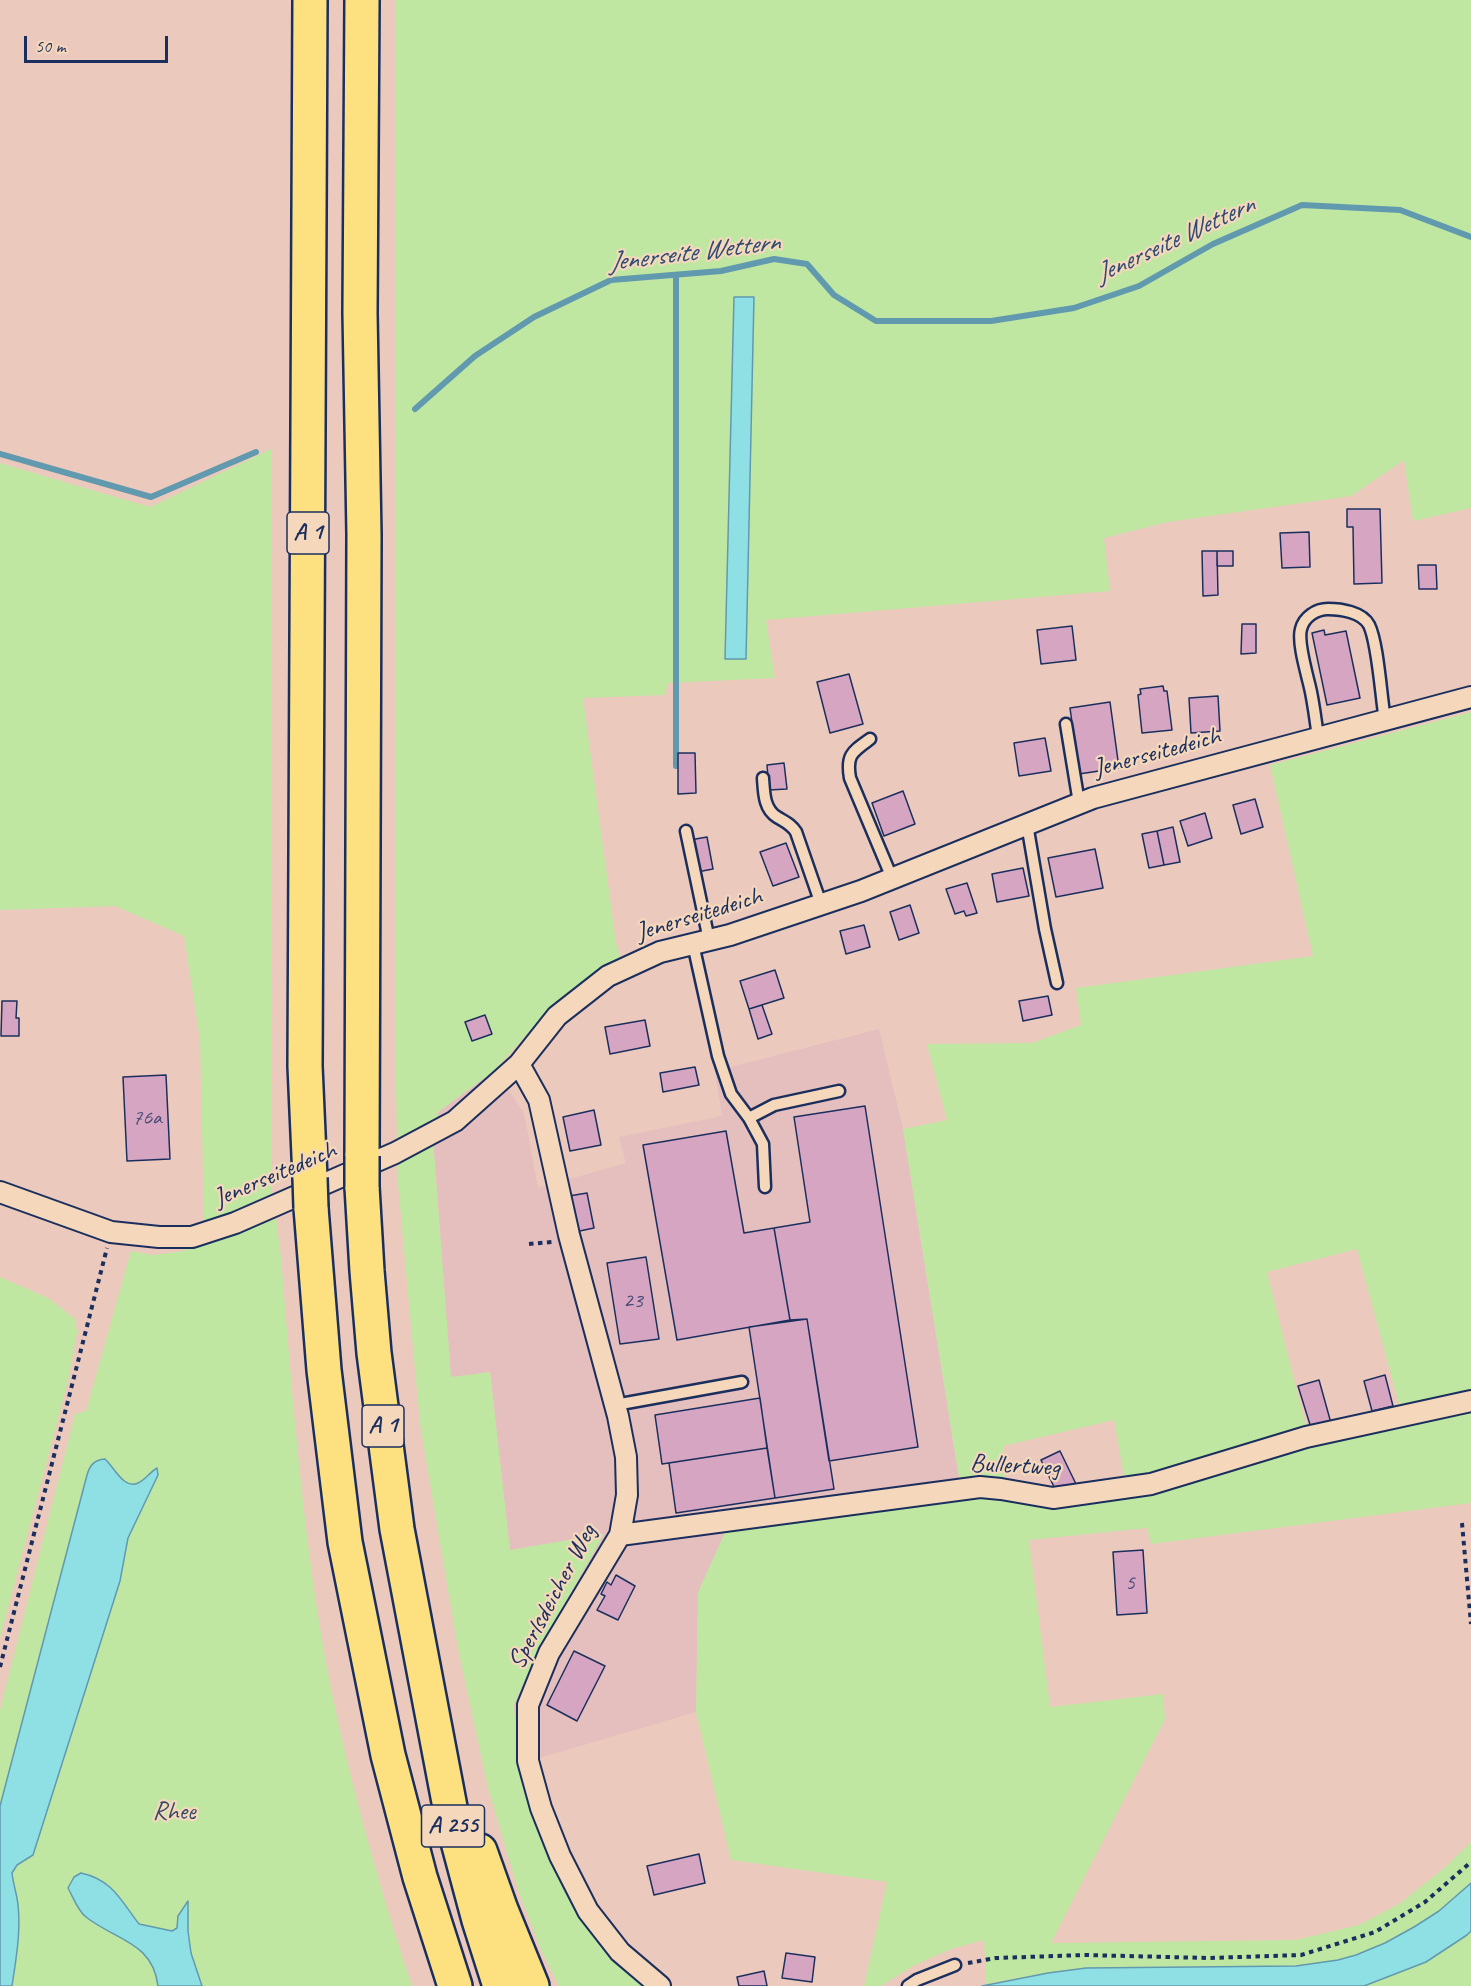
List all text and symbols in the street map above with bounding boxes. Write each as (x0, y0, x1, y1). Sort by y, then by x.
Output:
scale bar (27, 24, 171, 62)
text: 50 m (35, 35, 66, 57)
water label: Jenerseite Wettern (1090, 189, 1260, 291)
water label: Jenerseite Wettern (607, 226, 781, 280)
road number: A 1 (287, 512, 329, 554)
street label: Jenerseitedeich (1090, 721, 1224, 785)
street label: Jenerseitedeich (632, 881, 766, 949)
house number: 76a (132, 1105, 162, 1131)
street label: Jenerseitedeich (209, 1135, 341, 1215)
house number: 23 (623, 1288, 643, 1314)
road number: A 1 (362, 1405, 404, 1447)
street label: Bullertweg (969, 1448, 1061, 1484)
street label: Sperlsdeicher Weg (502, 1519, 604, 1675)
house number: 5 (1125, 1570, 1135, 1596)
park label: Rhee (153, 1796, 195, 1828)
road number: A 255 (422, 1805, 484, 1847)

